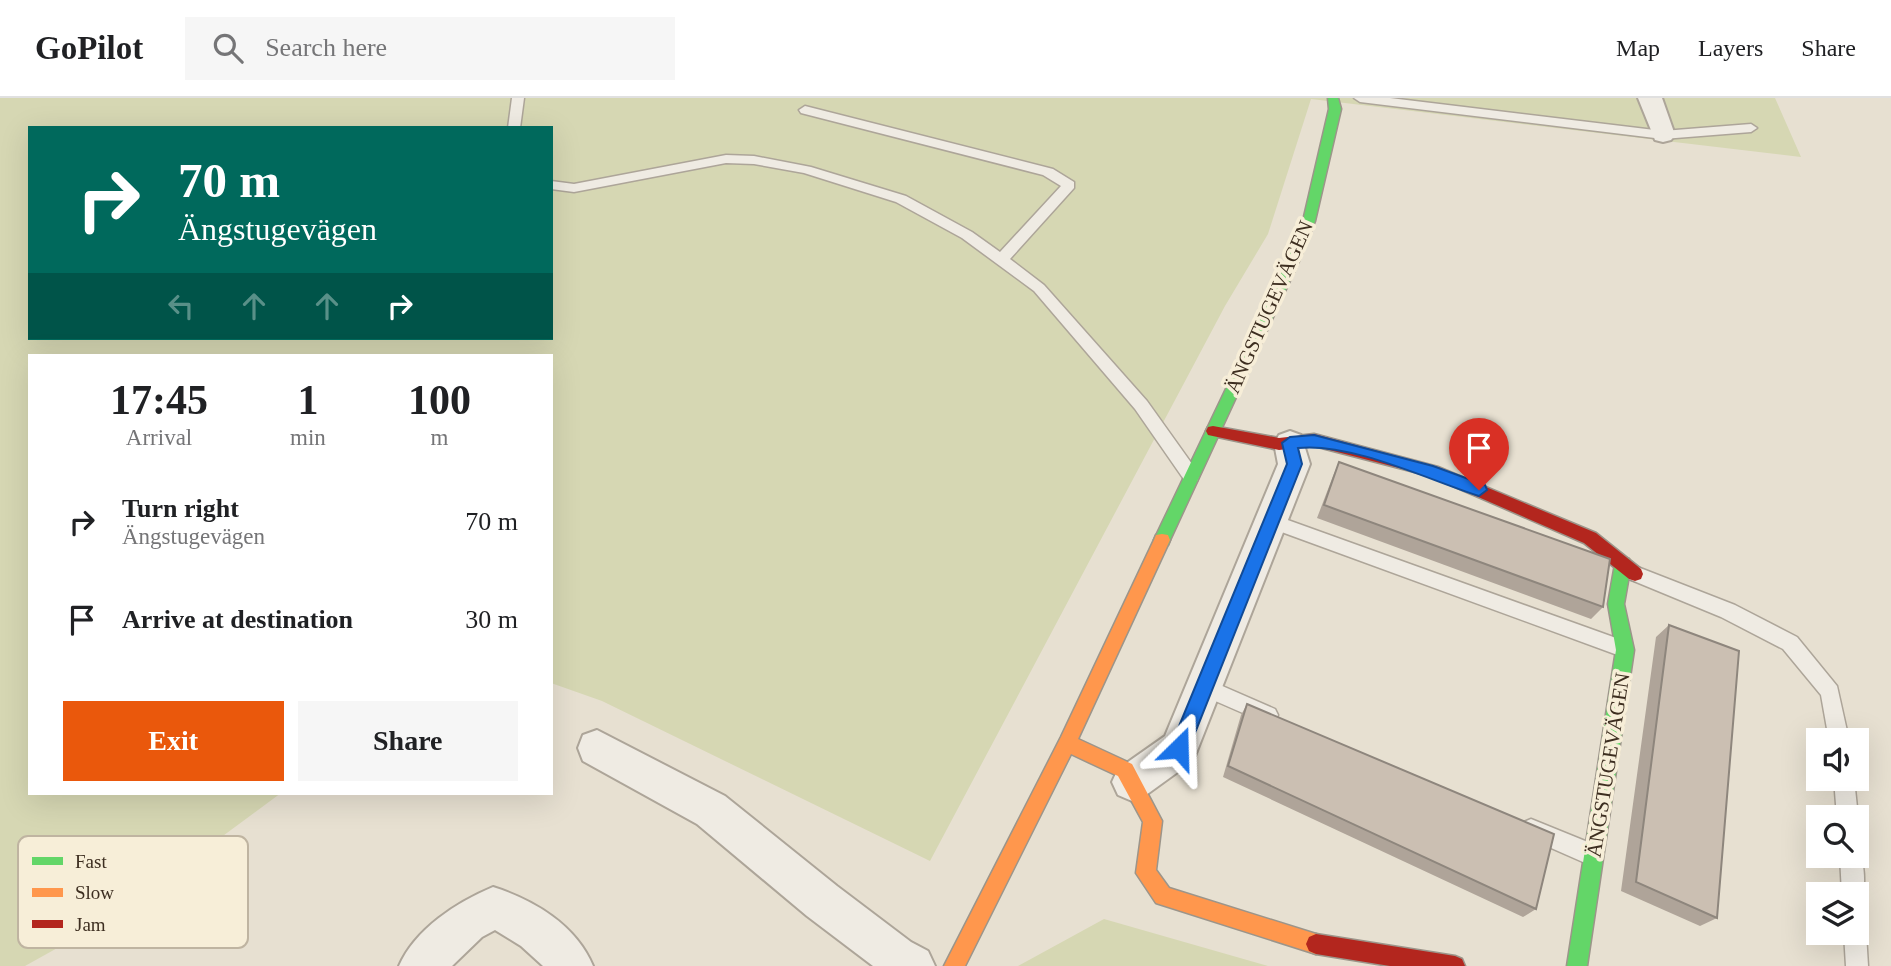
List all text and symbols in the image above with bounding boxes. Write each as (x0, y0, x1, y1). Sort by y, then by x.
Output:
search box (185, 17, 675, 80)
icon: search (209, 29, 247, 67)
text: GoPilot (35, 30, 143, 66)
text: Search here (265, 33, 387, 62)
text: Map (1616, 35, 1660, 61)
text: Layers (1698, 35, 1763, 61)
text: Share (1801, 35, 1856, 61)
text: 70 m (178, 153, 280, 208)
icon: right (63, 154, 154, 245)
text: Ängstugevägen (178, 211, 377, 247)
street label: ÄNGSTUGEVÄGEN (1220, 217, 1318, 397)
icon: left (162, 287, 200, 325)
icon: ahead (235, 287, 273, 325)
icon: ahead (308, 287, 346, 325)
icon: right (381, 287, 419, 325)
text: 17:45 (110, 377, 208, 423)
text: 1 (297, 377, 318, 423)
text: 100 (408, 377, 471, 423)
pin (1449, 418, 1509, 490)
text: Arrival (126, 425, 192, 450)
text: min (290, 425, 326, 450)
text: m (430, 425, 448, 450)
icon: arrive (1460, 429, 1498, 467)
text: Turn right (122, 494, 239, 523)
icon: right (63, 503, 101, 541)
text: 70 m (465, 507, 518, 536)
text: Ängstugevägen (122, 524, 265, 549)
icon: arrive (63, 601, 101, 639)
text: Arrive at destination (122, 605, 353, 634)
text: 30 m (465, 605, 518, 634)
street label: ÄNGSTUGEVÄGEN (1582, 671, 1634, 859)
button: Exit (63, 701, 284, 781)
button: Share (298, 701, 518, 781)
position arrow (1142, 711, 1216, 785)
map controls (1806, 728, 1869, 945)
button: sound (1806, 728, 1869, 791)
button: search (1806, 805, 1869, 868)
legend (18, 836, 248, 948)
text: Fast (75, 851, 107, 872)
text: Slow (75, 882, 114, 903)
button: layers (1806, 882, 1869, 945)
text: Jam (75, 914, 106, 935)

